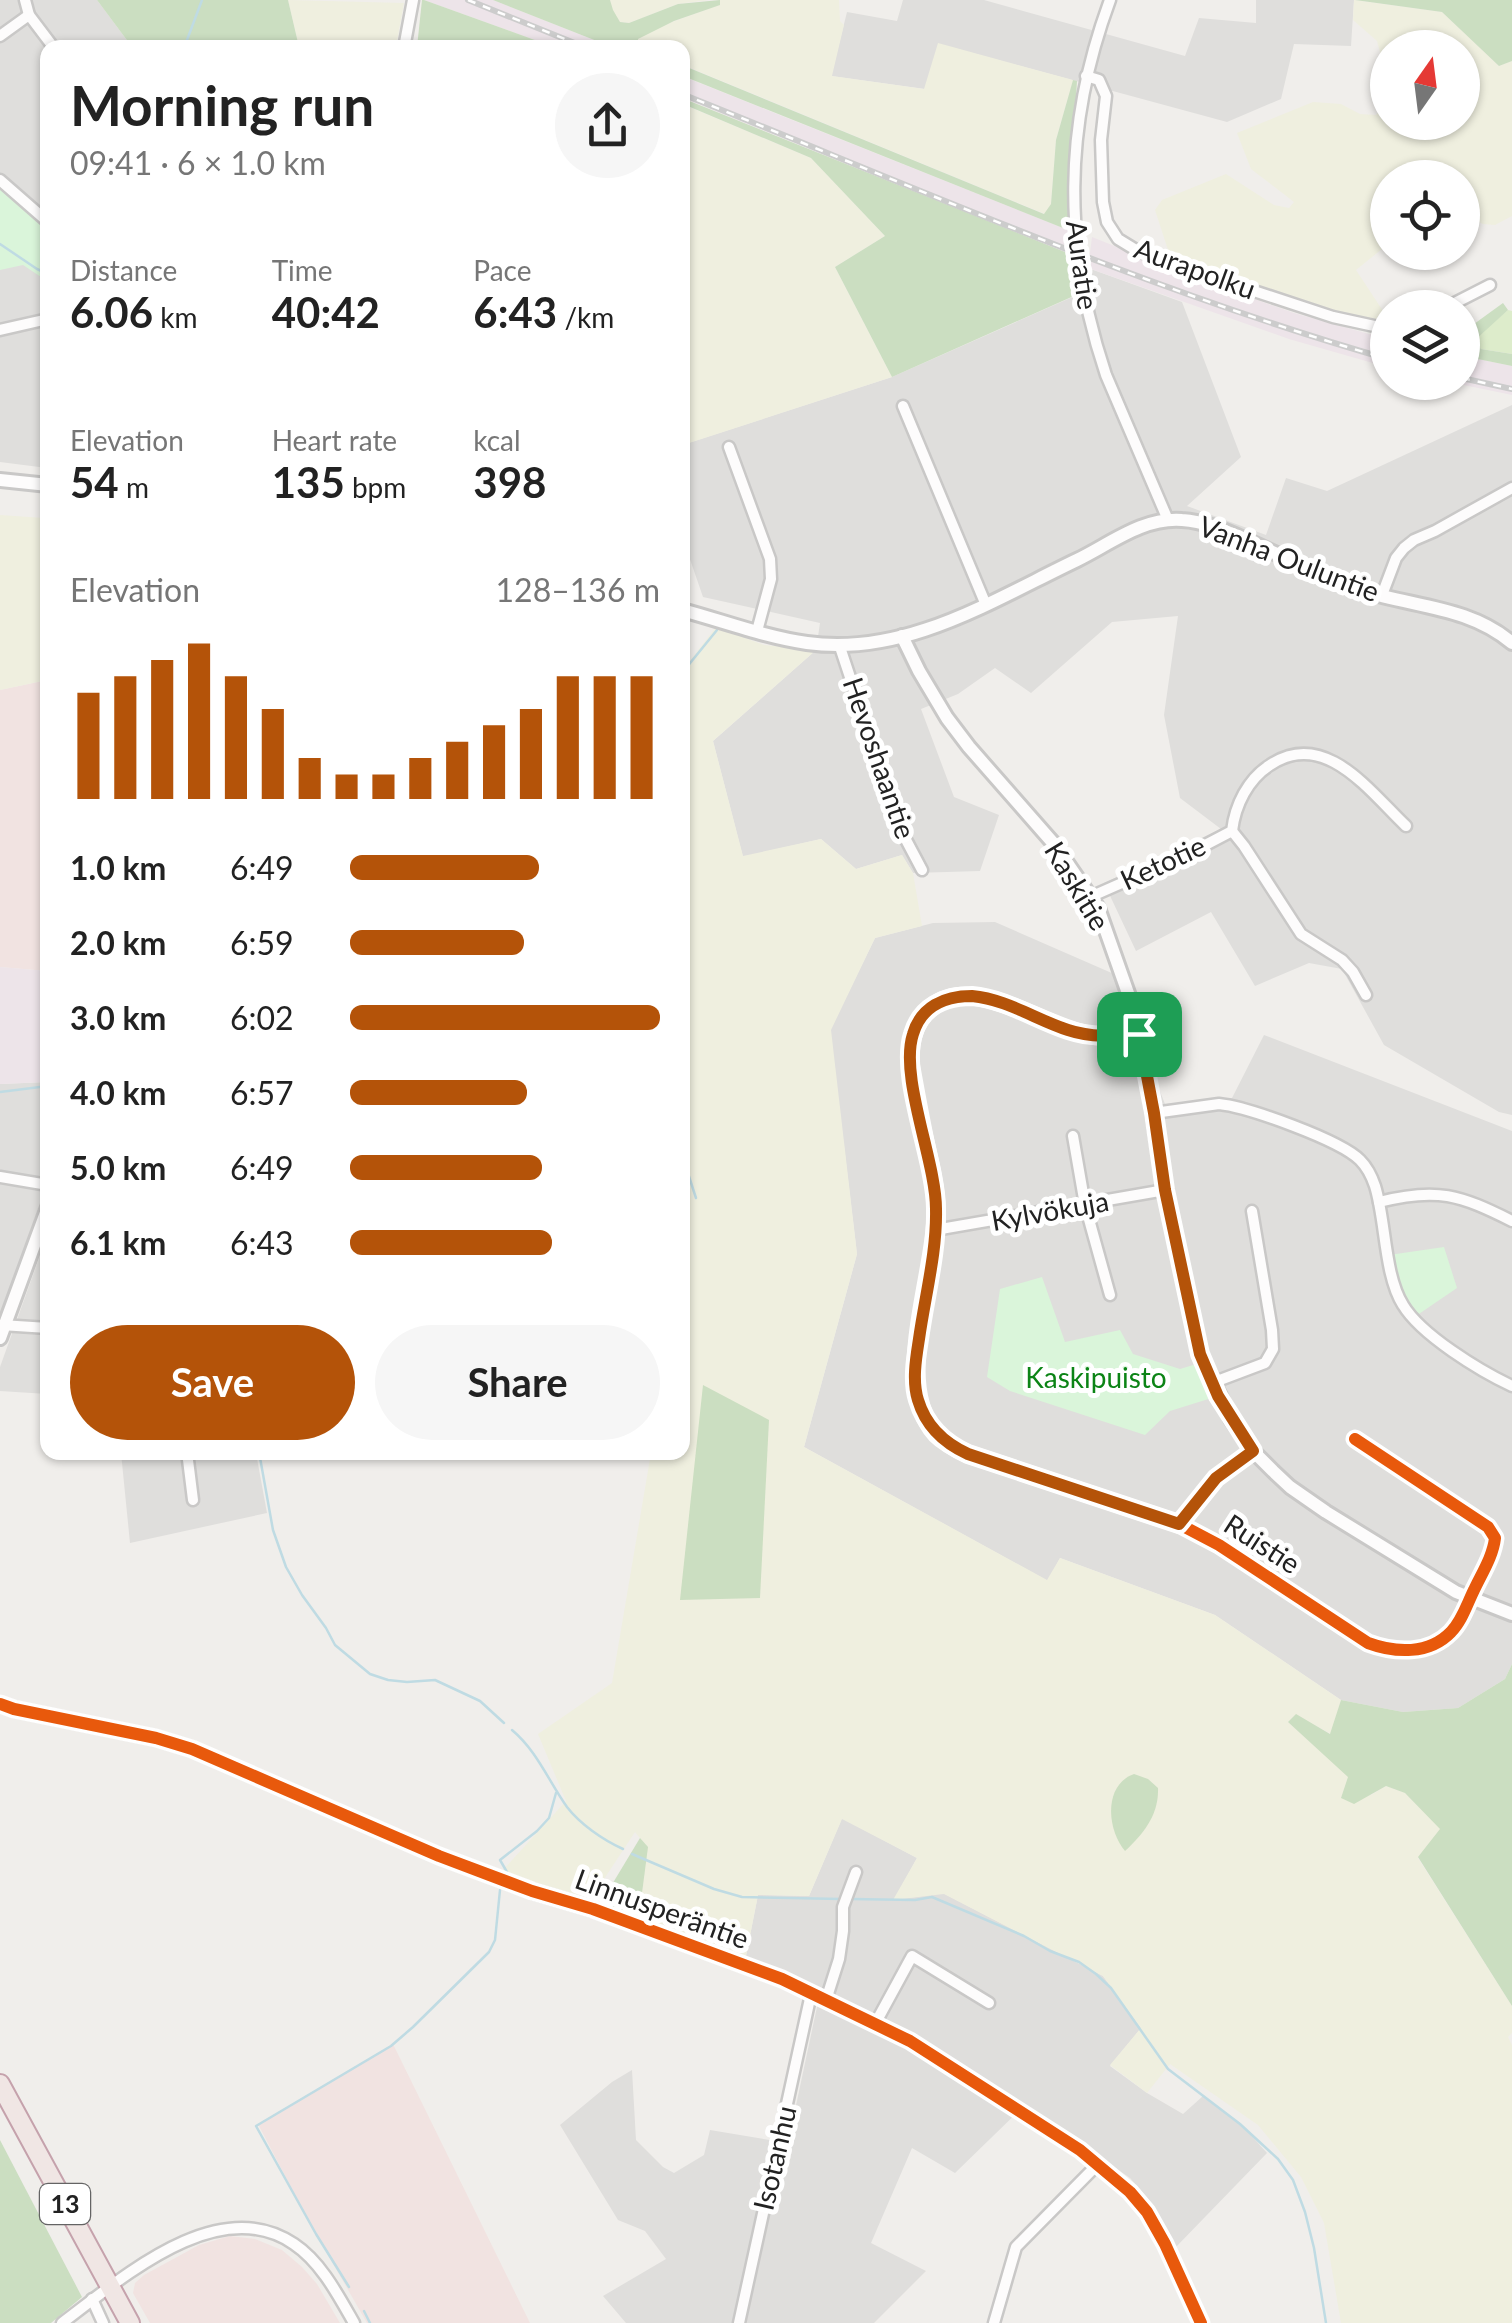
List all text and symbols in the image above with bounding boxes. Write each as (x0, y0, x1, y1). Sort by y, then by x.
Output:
north arrow (1370, 30, 1480, 140)
map controls (1370, 30, 1480, 400)
text: Morning run (70, 72, 374, 138)
button: share (555, 73, 660, 178)
text: 09:41 · 6 × 1.0 km (70, 143, 326, 182)
button: locate (1370, 160, 1480, 270)
street label: Auratie (1060, 218, 1106, 312)
street label: Aurapolku (1130, 231, 1260, 306)
text: Distance (70, 253, 177, 287)
text: Time (272, 253, 333, 287)
text: Pace (473, 253, 532, 287)
text: 6.06 (70, 287, 153, 337)
text: 40:42 (272, 287, 380, 337)
text: 6:43 (473, 287, 557, 337)
button: layers (1370, 290, 1480, 400)
text: km (153, 300, 197, 334)
text: /km (557, 300, 614, 334)
text: Elevation (70, 423, 184, 457)
text: Heart rate (272, 423, 397, 457)
text: kcal (473, 423, 521, 457)
text: 54 (70, 457, 119, 507)
text: 135 (272, 457, 345, 507)
text: 398 (473, 457, 546, 507)
text: m (119, 470, 149, 504)
text: bpm (345, 470, 406, 504)
street label: Vanha Ouluntie (1194, 508, 1384, 608)
text: Elevation (70, 570, 200, 609)
text: 128–136 m (496, 570, 660, 609)
street label: Hevoshaantie (836, 673, 923, 843)
street label: Ketotie (1115, 828, 1210, 896)
street label: Kaskitie (1038, 835, 1118, 936)
text: 1.0 km (70, 848, 166, 887)
text: 6:49 (230, 848, 294, 887)
text: 2.0 km (70, 923, 166, 962)
text: 6:59 (230, 923, 294, 962)
pin (1097, 992, 1182, 1077)
text: 3.0 km (70, 998, 166, 1037)
text: 6:02 (230, 998, 294, 1037)
icon: arrive (1112, 1007, 1167, 1062)
text: 4.0 km (70, 1073, 166, 1112)
text: 6:57 (230, 1073, 294, 1112)
text: 5.0 km (70, 1148, 166, 1187)
text: 6:49 (230, 1148, 294, 1187)
street label: Kylvökuja (989, 1183, 1111, 1237)
text: 6.1 km (70, 1223, 166, 1262)
text: 6:43 (230, 1223, 294, 1262)
button: Save (70, 1325, 355, 1440)
button: Share (375, 1325, 660, 1440)
park label: Kaskipuisto (1025, 1360, 1167, 1394)
street label: Ruistie (1218, 1506, 1307, 1580)
street label: Linnusperäntie (571, 1861, 754, 1955)
street label: Isotanhu (746, 2102, 803, 2213)
road number: 13 (40, 2184, 90, 2224)

